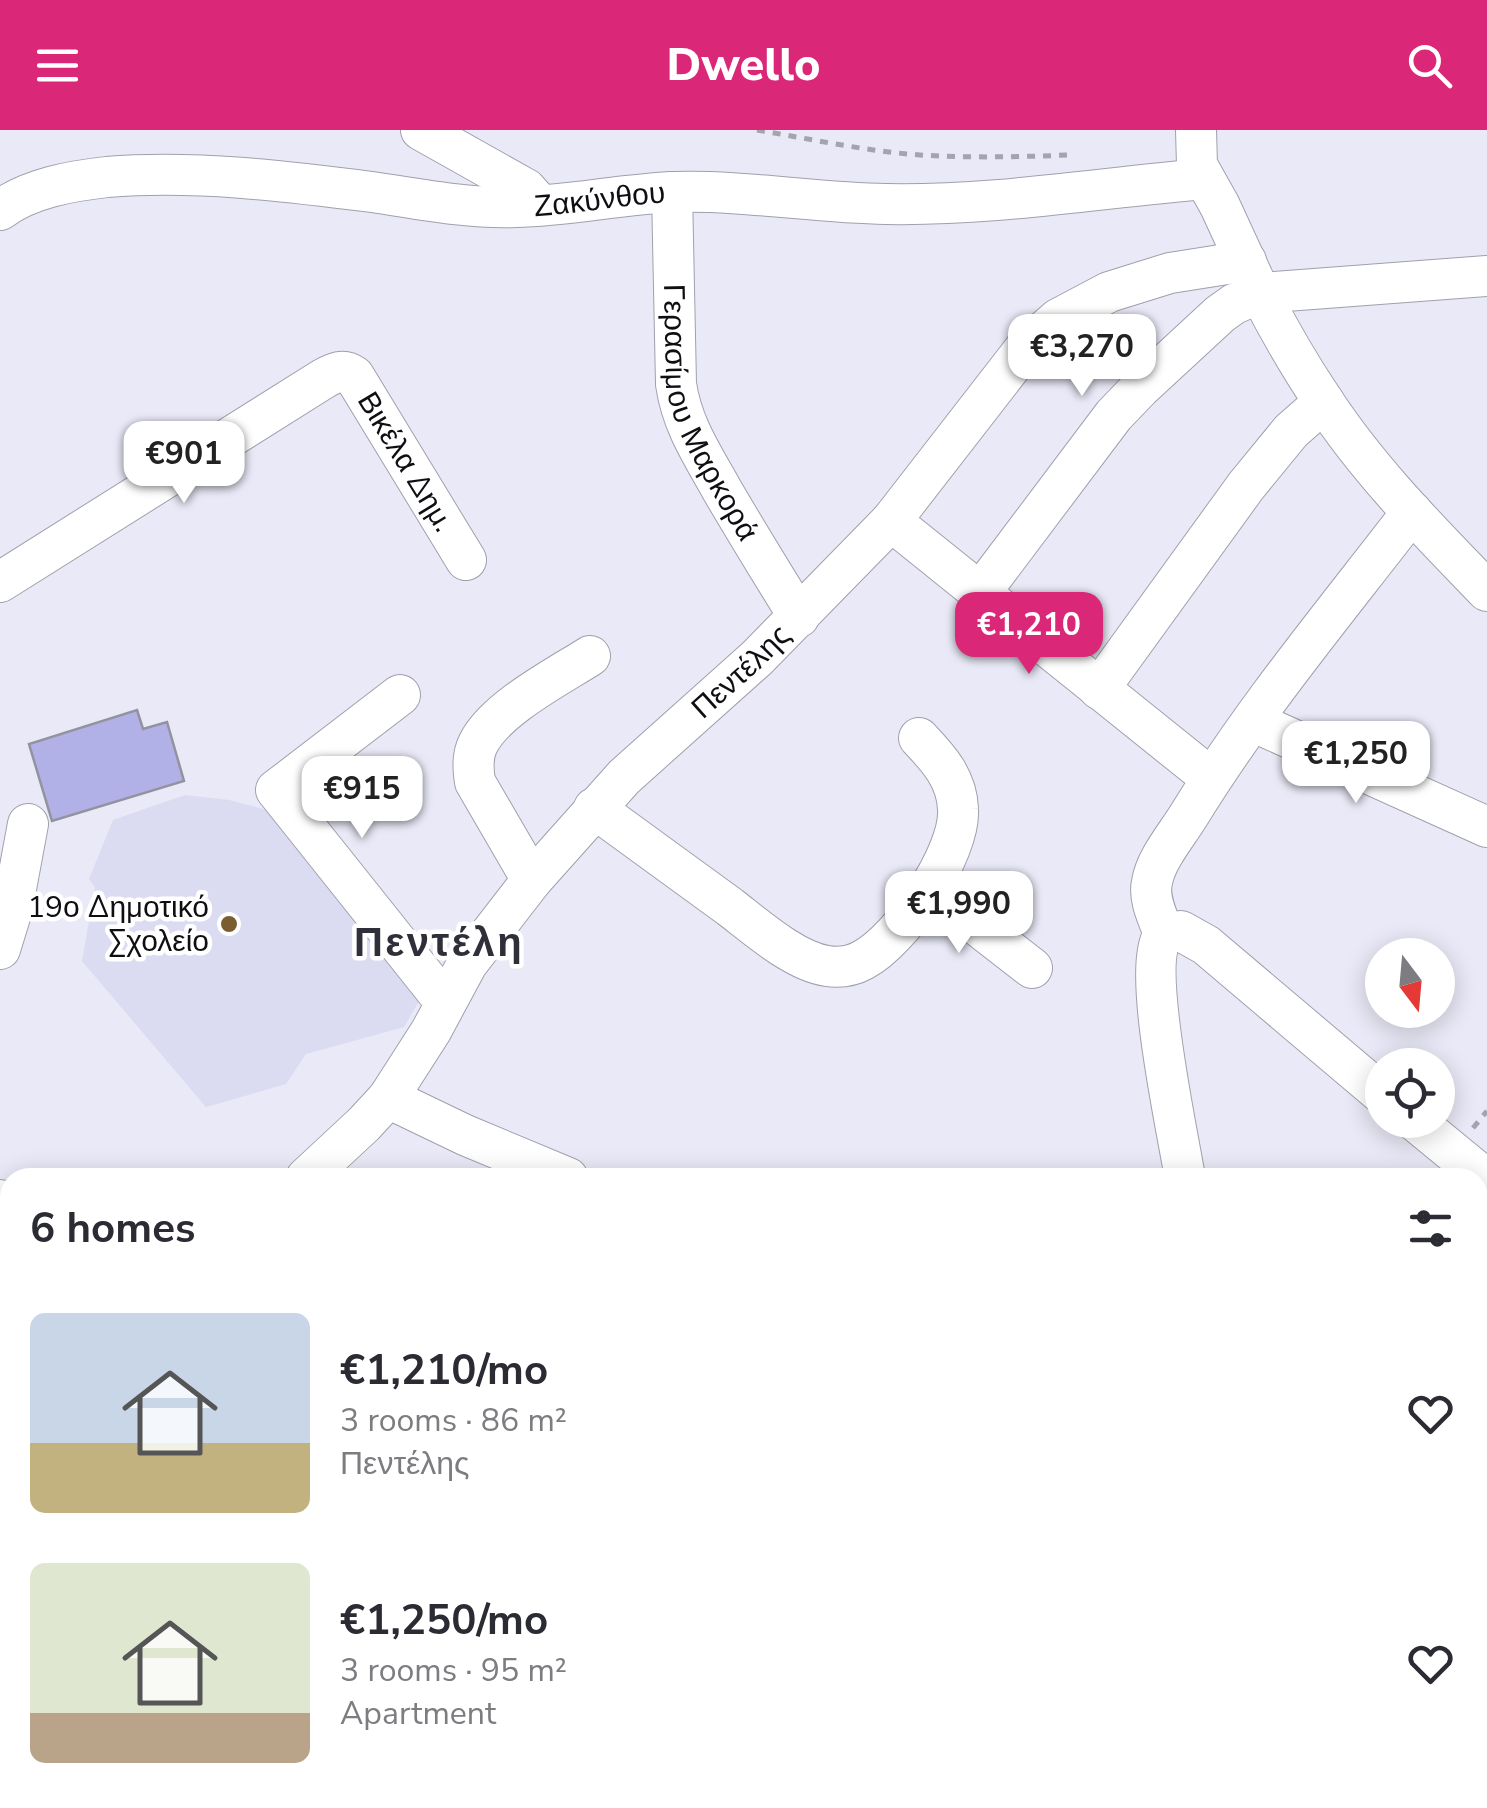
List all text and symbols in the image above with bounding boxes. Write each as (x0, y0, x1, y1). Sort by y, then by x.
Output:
text: Dwello (666, 35, 821, 96)
icon: menu (30, 38, 85, 93)
icon: search (1402, 38, 1457, 93)
street label: Ζακύνθου (532, 172, 667, 227)
street label: Γερασίμου Μαρκορά (653, 283, 768, 549)
pin: €3,270 (1001, 314, 1163, 399)
text: €3,270 (1030, 325, 1134, 368)
street label: Βικέλα Δημ. (348, 384, 464, 539)
pin: €901 (125, 421, 243, 506)
text: €901 (146, 432, 222, 475)
pin: €1,210 (948, 592, 1110, 677)
text: €1,210 (977, 603, 1081, 646)
street label: Πεντέλης (682, 615, 799, 728)
pin: €1,250 (1275, 721, 1437, 806)
text: €1,250 (1304, 732, 1408, 775)
pin: €915 (303, 756, 421, 841)
text: €915 (324, 767, 400, 810)
pin: €1,990 (878, 871, 1040, 956)
text: €1,990 (907, 882, 1011, 925)
place label: 19ο Δημοτικό Σχολείο (27, 887, 209, 962)
marker: 19ο Δημοτικό Σχολείο (218, 913, 240, 935)
district label: Πεντέλη (354, 916, 524, 970)
north arrow (1365, 938, 1455, 1028)
map controls (1365, 938, 1455, 1138)
button: locate (1365, 1048, 1455, 1138)
text: 6 homes (30, 1200, 195, 1257)
icon: filters (1403, 1201, 1458, 1256)
text: €1,210/mo (340, 1342, 548, 1399)
icon: home (110, 1353, 230, 1473)
icon: heart (1403, 1386, 1458, 1441)
text: 3 rooms · 86 m² (340, 1399, 567, 1442)
text: Πεντέλης (340, 1442, 470, 1485)
text: €1,250/mo (340, 1592, 548, 1649)
icon: home (110, 1603, 230, 1723)
icon: heart (1403, 1636, 1458, 1691)
text: 3 rooms · 95 m² (340, 1649, 567, 1692)
text: Apartment (340, 1692, 496, 1735)

